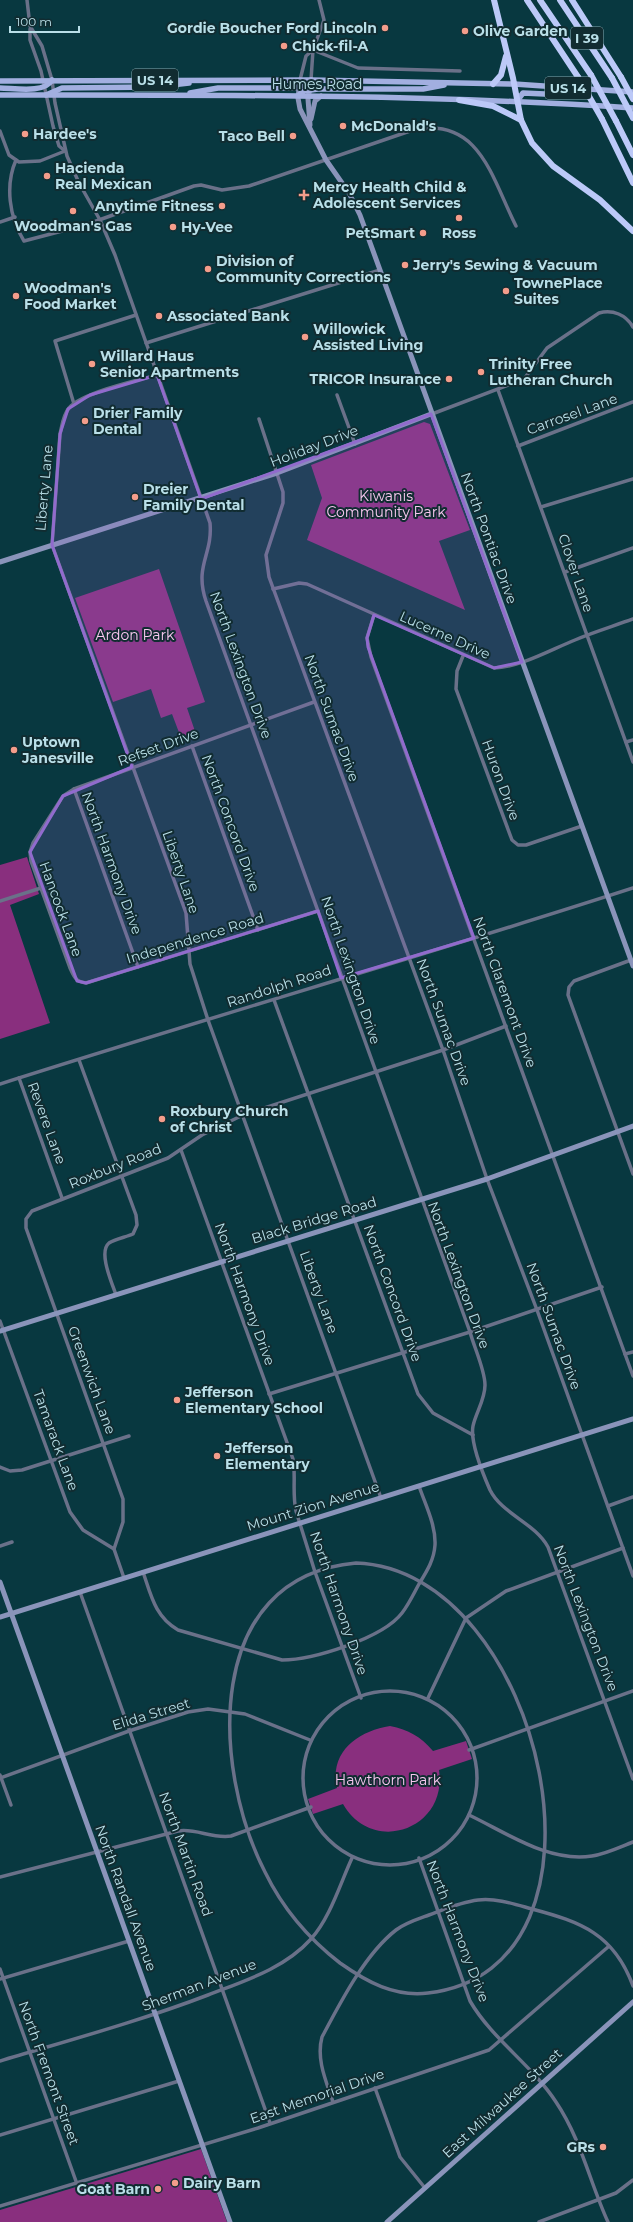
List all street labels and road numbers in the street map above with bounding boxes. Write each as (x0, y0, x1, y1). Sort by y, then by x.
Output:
road number: I 39 (571, 27, 603, 49)
road number: US 14 (132, 69, 178, 91)
street label: Humes Road (271, 75, 363, 93)
road number: US 14 (545, 77, 591, 99)
street label: Carrosel Lane (524, 389, 620, 439)
street label: Holiday Drive (267, 421, 361, 471)
street label: Liberty Lane (31, 444, 57, 532)
street label: North Pontiac Drive (457, 470, 521, 606)
street label: Clover Lane (554, 531, 598, 615)
street label: North Lexington Drive (206, 589, 276, 741)
street label: Lucerne Drive (397, 607, 493, 663)
street label: North Sumac Drive (301, 652, 363, 784)
street label: Refset Drive (115, 724, 201, 770)
street label: Huron Drive (478, 737, 524, 823)
street label: North Concord Drive (198, 752, 264, 894)
street label: North Harmony Drive (78, 789, 146, 937)
street label: Liberty Lane (158, 828, 204, 916)
street label: Hancock Lane (35, 859, 87, 959)
street label: North Lexington Drive (317, 894, 385, 1046)
street label: Independence Road (124, 908, 266, 968)
street label: North Claremont Drive (469, 914, 541, 1070)
street label: North Sumac Drive (413, 956, 475, 1088)
street label: Randolph Road (224, 961, 334, 1011)
street label: Revere Lane (24, 1079, 70, 1167)
street label: Roxbury Road (66, 1139, 164, 1193)
street label: Black Bridge Road (249, 1192, 379, 1248)
street label: North Lexington Drive (424, 1199, 494, 1351)
street label: North Harmony Drive (211, 1220, 279, 1368)
street label: North Concord Drive (360, 1222, 426, 1364)
street label: Liberty Lane (296, 1248, 342, 1336)
street label: North Sumac Drive (523, 1260, 585, 1392)
street label: Greenwich Lane (64, 1323, 120, 1437)
street label: Tamarack Lane (29, 1387, 83, 1493)
street label: Mount Zion Avenue (244, 1477, 382, 1535)
street label: North Harmony Drive (306, 1529, 372, 1677)
street label: North Lexington Drive (550, 1542, 622, 1694)
street label: Elida Street (110, 1694, 192, 1734)
street label: North Martin Road (155, 1789, 217, 1919)
street label: North Randall Avenue (91, 1822, 161, 1974)
street label: North Harmony Drive (423, 1857, 493, 2005)
street label: Sherman Avenue (139, 1955, 259, 2015)
street label: North Fremont Street (15, 1998, 84, 2148)
street label: East Milwaukee Street (438, 2044, 566, 2162)
street label: East Memorial Drive (248, 2065, 386, 2127)

